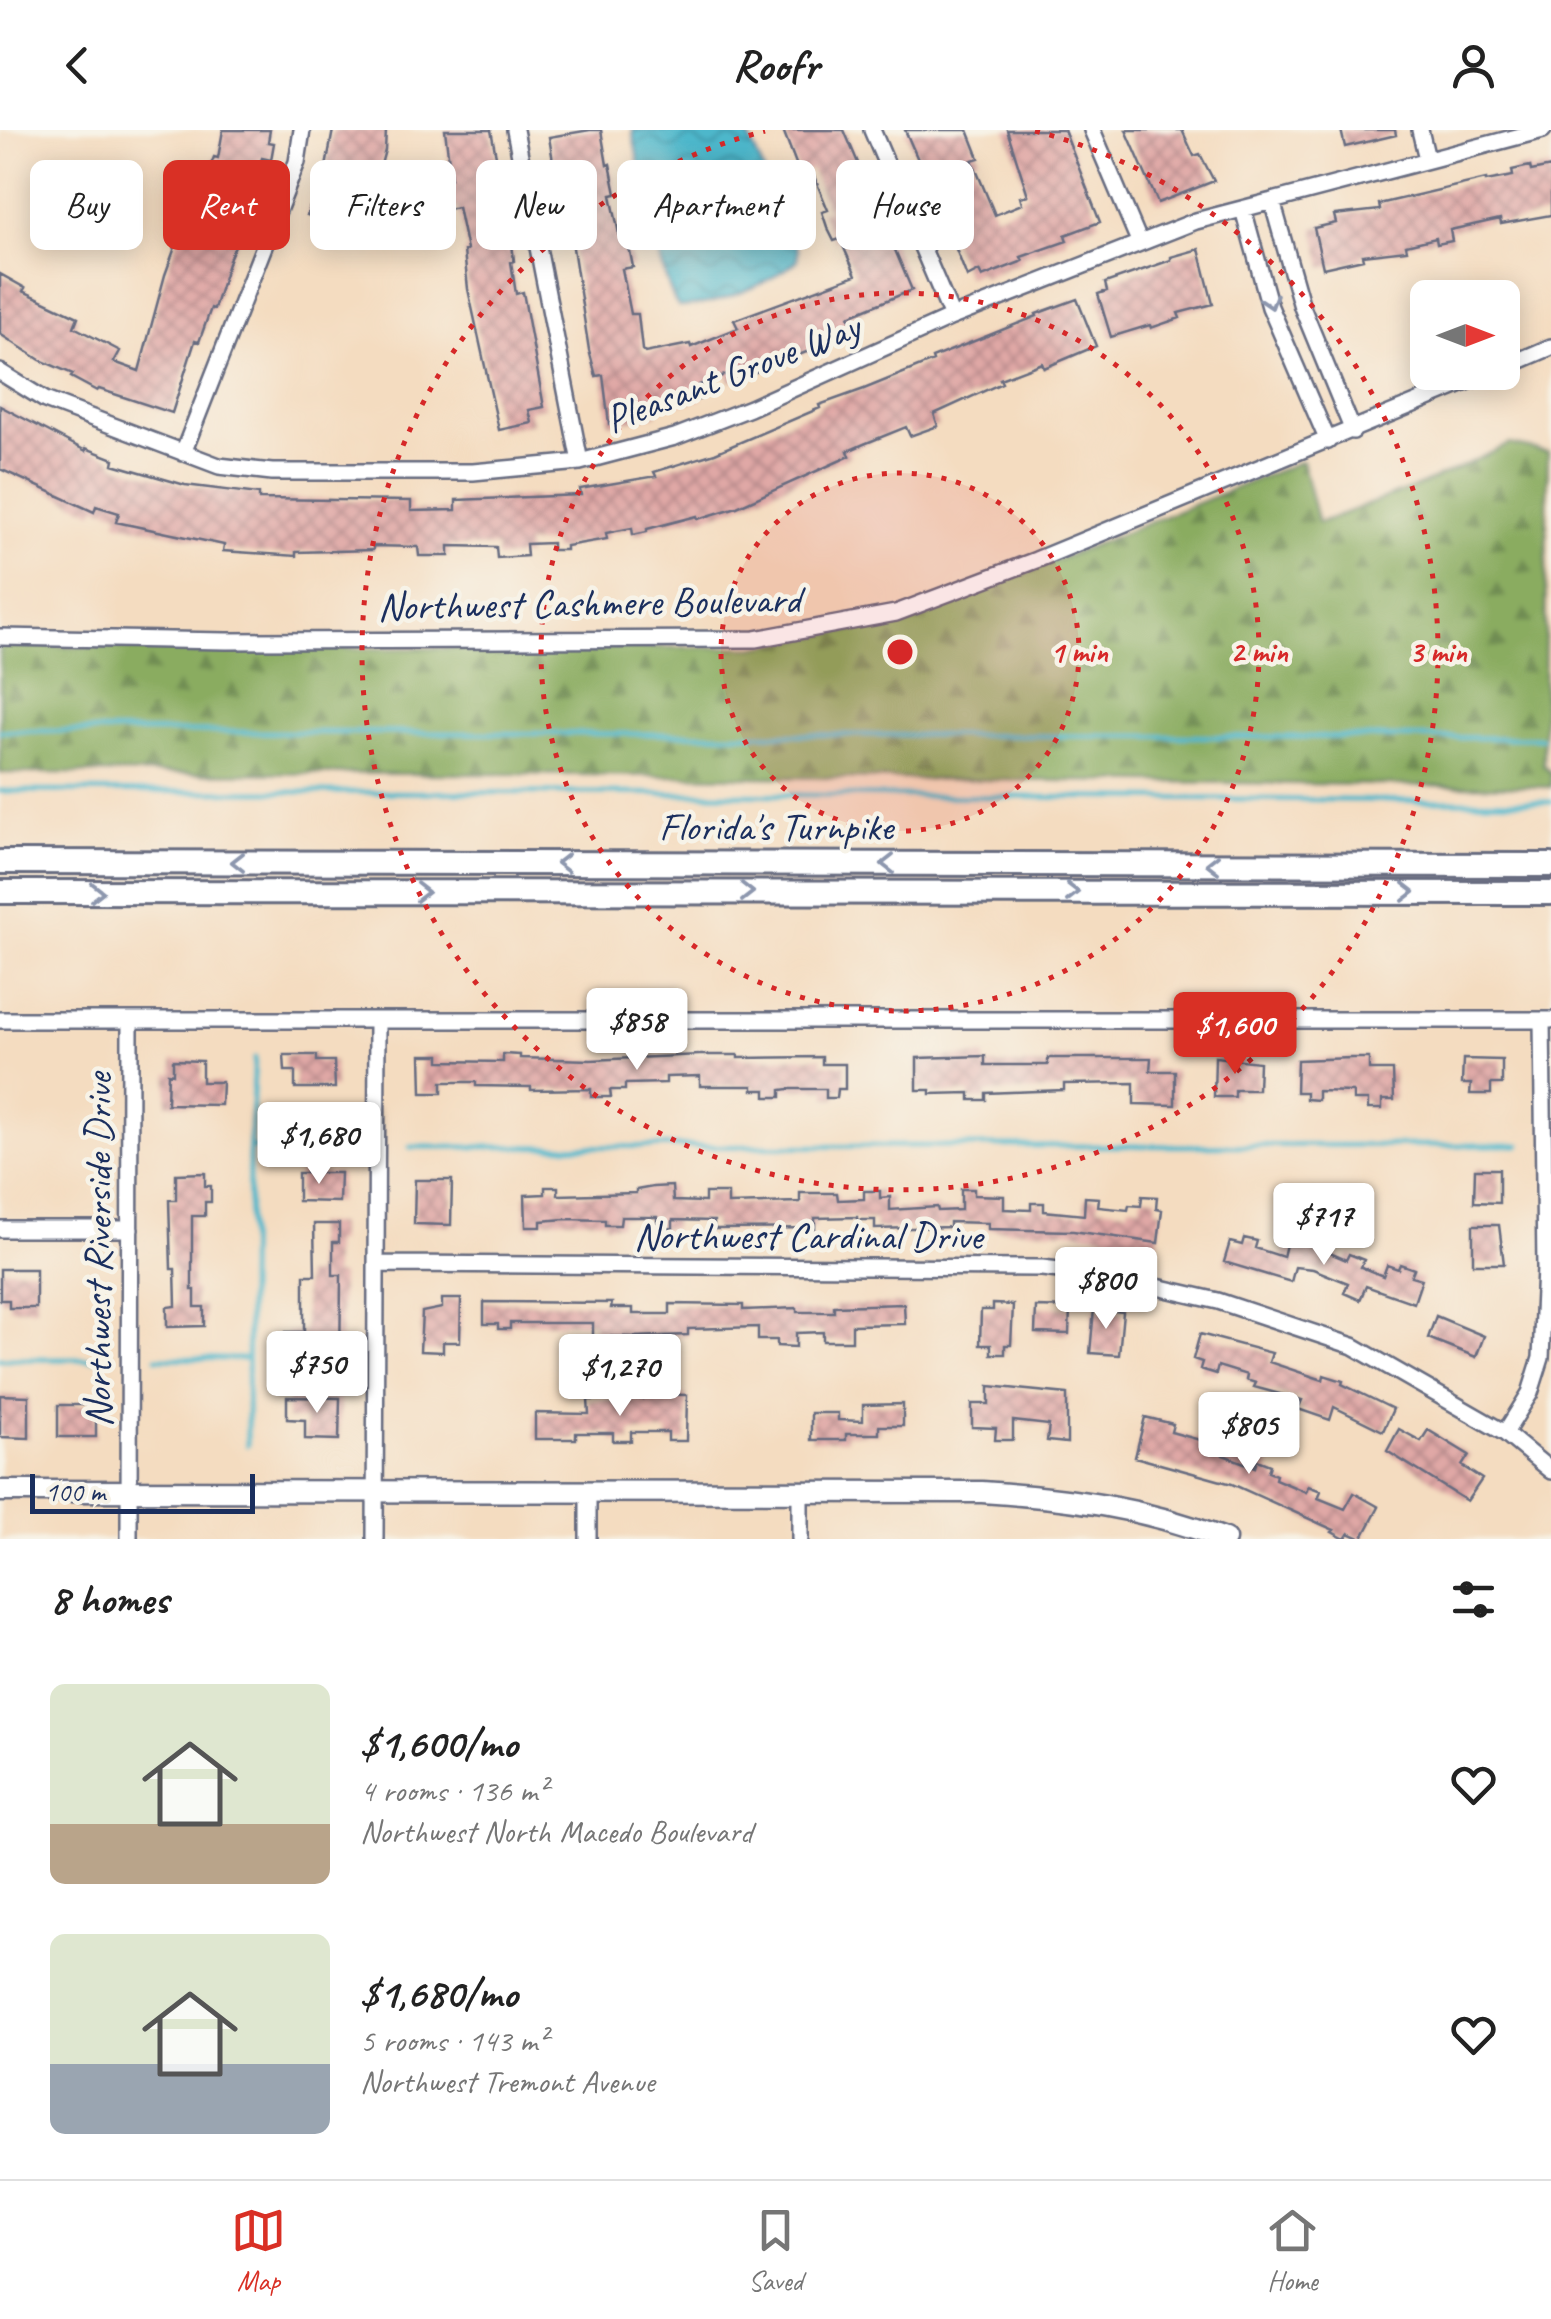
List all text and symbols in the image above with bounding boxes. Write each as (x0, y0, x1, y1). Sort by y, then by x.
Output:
text: Roofr (732, 37, 819, 94)
icon: back (50, 38, 105, 93)
icon: person (1446, 38, 1501, 93)
chip: Buy (30, 160, 143, 250)
chip: Rent (163, 160, 290, 250)
chip: Filters (310, 160, 456, 250)
chip: New (476, 160, 597, 250)
chip: Apartment (617, 160, 816, 250)
chip: House (836, 160, 974, 250)
north arrow (1410, 280, 1520, 390)
map controls (1410, 280, 1520, 390)
one-way arrow (1258, 293, 1279, 310)
street label: Pleasant Grove Way (598, 300, 870, 444)
street label: Northwest Cashmere Boulevard (377, 574, 807, 632)
text: 1 min (1050, 633, 1109, 671)
text: 2 min (1230, 633, 1289, 671)
text: 3 min (1409, 633, 1468, 671)
centre of rings (882, 634, 918, 670)
street label: Florida's Turnpike (659, 802, 896, 852)
one-way arrow (229, 851, 244, 873)
one-way arrow (554, 852, 570, 874)
one-way arrow (879, 853, 894, 875)
one-way arrow (1204, 853, 1220, 875)
one-way arrow (90, 881, 106, 903)
one-way arrow (416, 881, 431, 903)
one-way arrow (740, 881, 756, 903)
one-way arrow (1066, 881, 1081, 903)
one-way arrow (1400, 882, 1416, 903)
pin: $858 (578, 988, 696, 1073)
pin: $1,600 (1154, 992, 1316, 1077)
text: $858 (608, 1000, 666, 1041)
text: $1,600 (1195, 1004, 1275, 1045)
street label: Northwest Riverside Drive (73, 1070, 123, 1427)
pin: $1,680 (238, 1102, 400, 1187)
text: $1,680 (279, 1114, 359, 1155)
pin: $717 (1265, 1183, 1383, 1268)
text: $717 (1295, 1195, 1353, 1236)
street label: Northwest Cardinal Drive (634, 1211, 985, 1261)
pin: $800 (1047, 1247, 1165, 1332)
text: $800 (1077, 1259, 1135, 1300)
pin: $750 (258, 1331, 376, 1416)
pin: $1,270 (539, 1334, 701, 1419)
text: $750 (289, 1343, 345, 1384)
text: $1,270 (581, 1346, 659, 1387)
pin: $805 (1190, 1392, 1308, 1477)
text: $805 (1220, 1404, 1278, 1445)
scale bar (30, 1469, 255, 1514)
text: 100 m (45, 1474, 105, 1509)
icon: filters (1446, 1572, 1501, 1627)
text: 8 homes (50, 1573, 169, 1626)
text: $1,600/mo (360, 1717, 518, 1770)
icon: home (130, 1724, 250, 1844)
icon: heart (1446, 1757, 1501, 1812)
text: 4 rooms · 136 m² (360, 1770, 547, 1811)
text: Northwest North Macedo Boulevard (360, 1811, 752, 1852)
text: $1,680/mo (360, 1967, 518, 2020)
icon: home (130, 1974, 250, 2094)
icon: heart (1446, 2007, 1501, 2062)
text: 5 rooms · 143 m² (360, 2020, 547, 2061)
text: Northwest Tremont Avenue (360, 2061, 655, 2102)
tab: Map (231, 2203, 286, 2298)
tab: Saved (748, 2203, 803, 2298)
tab: Home (1265, 2203, 1320, 2298)

